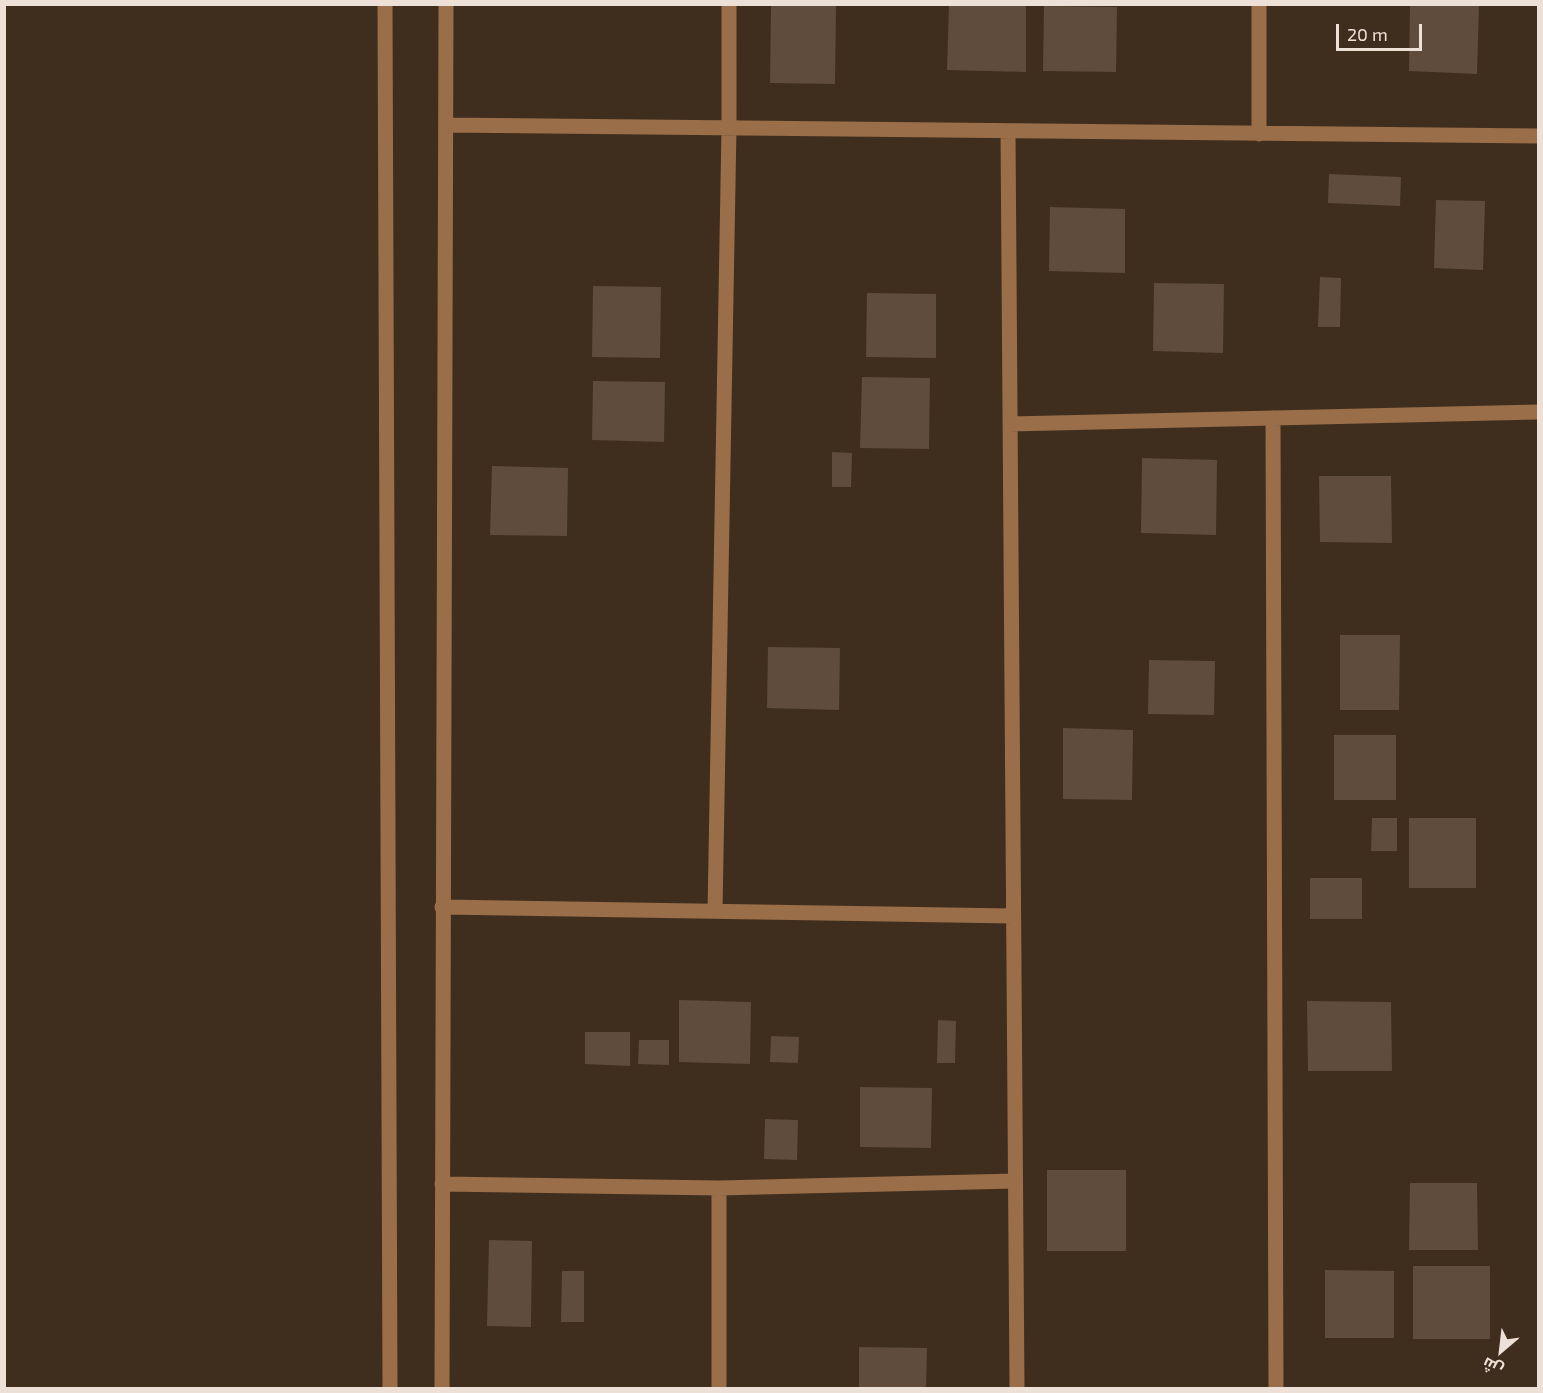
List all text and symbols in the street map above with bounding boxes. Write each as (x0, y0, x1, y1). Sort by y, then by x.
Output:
scale bar (1339, 12, 1424, 50)
text: 20 m (1347, 23, 1388, 45)
north arrow (1471, 1321, 1531, 1381)
text: ش (1479, 1354, 1506, 1381)

